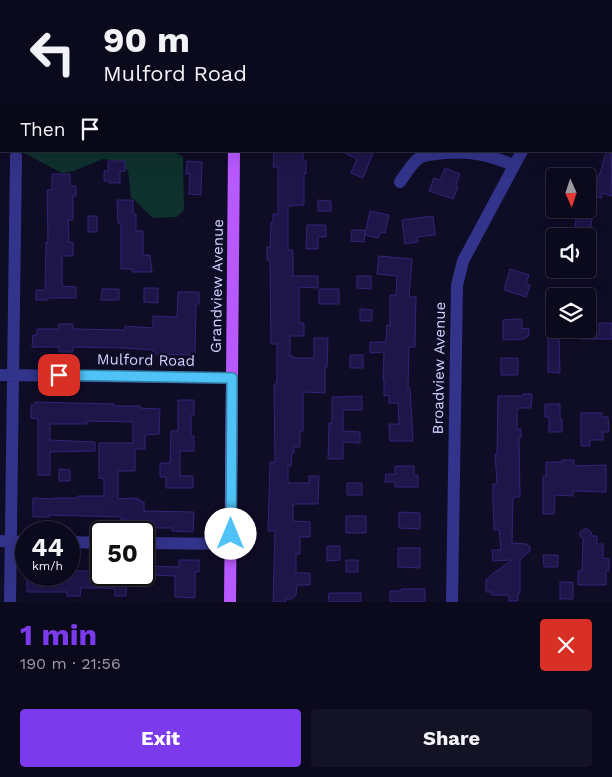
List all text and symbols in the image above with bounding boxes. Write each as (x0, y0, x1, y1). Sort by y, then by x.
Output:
text: 90 m (103, 19, 190, 61)
icon: left (20, 20, 85, 85)
text: Mulford Road (103, 61, 247, 86)
icon: arrive (76, 115, 104, 143)
text: Then (20, 118, 66, 141)
north arrow (546, 168, 596, 218)
map controls (546, 168, 596, 338)
street label: Grandview Avenue (207, 219, 227, 353)
button: sound (546, 228, 596, 278)
button: layers (546, 288, 596, 338)
street label: Broadview Avenue (429, 302, 449, 434)
street label: Mulford Road (97, 350, 195, 370)
pin (38, 354, 80, 396)
icon: arrive (45, 361, 73, 389)
position arrow (204, 507, 256, 559)
speed limit sign: 50 (90, 521, 155, 586)
text: 44 (31, 533, 64, 562)
text: km/h (32, 559, 63, 573)
text: 1 min (20, 617, 97, 652)
button: close (540, 619, 592, 671)
text: 190 m · 21:56 (20, 654, 121, 673)
button: Exit (20, 709, 301, 767)
button: Share (311, 709, 592, 767)

